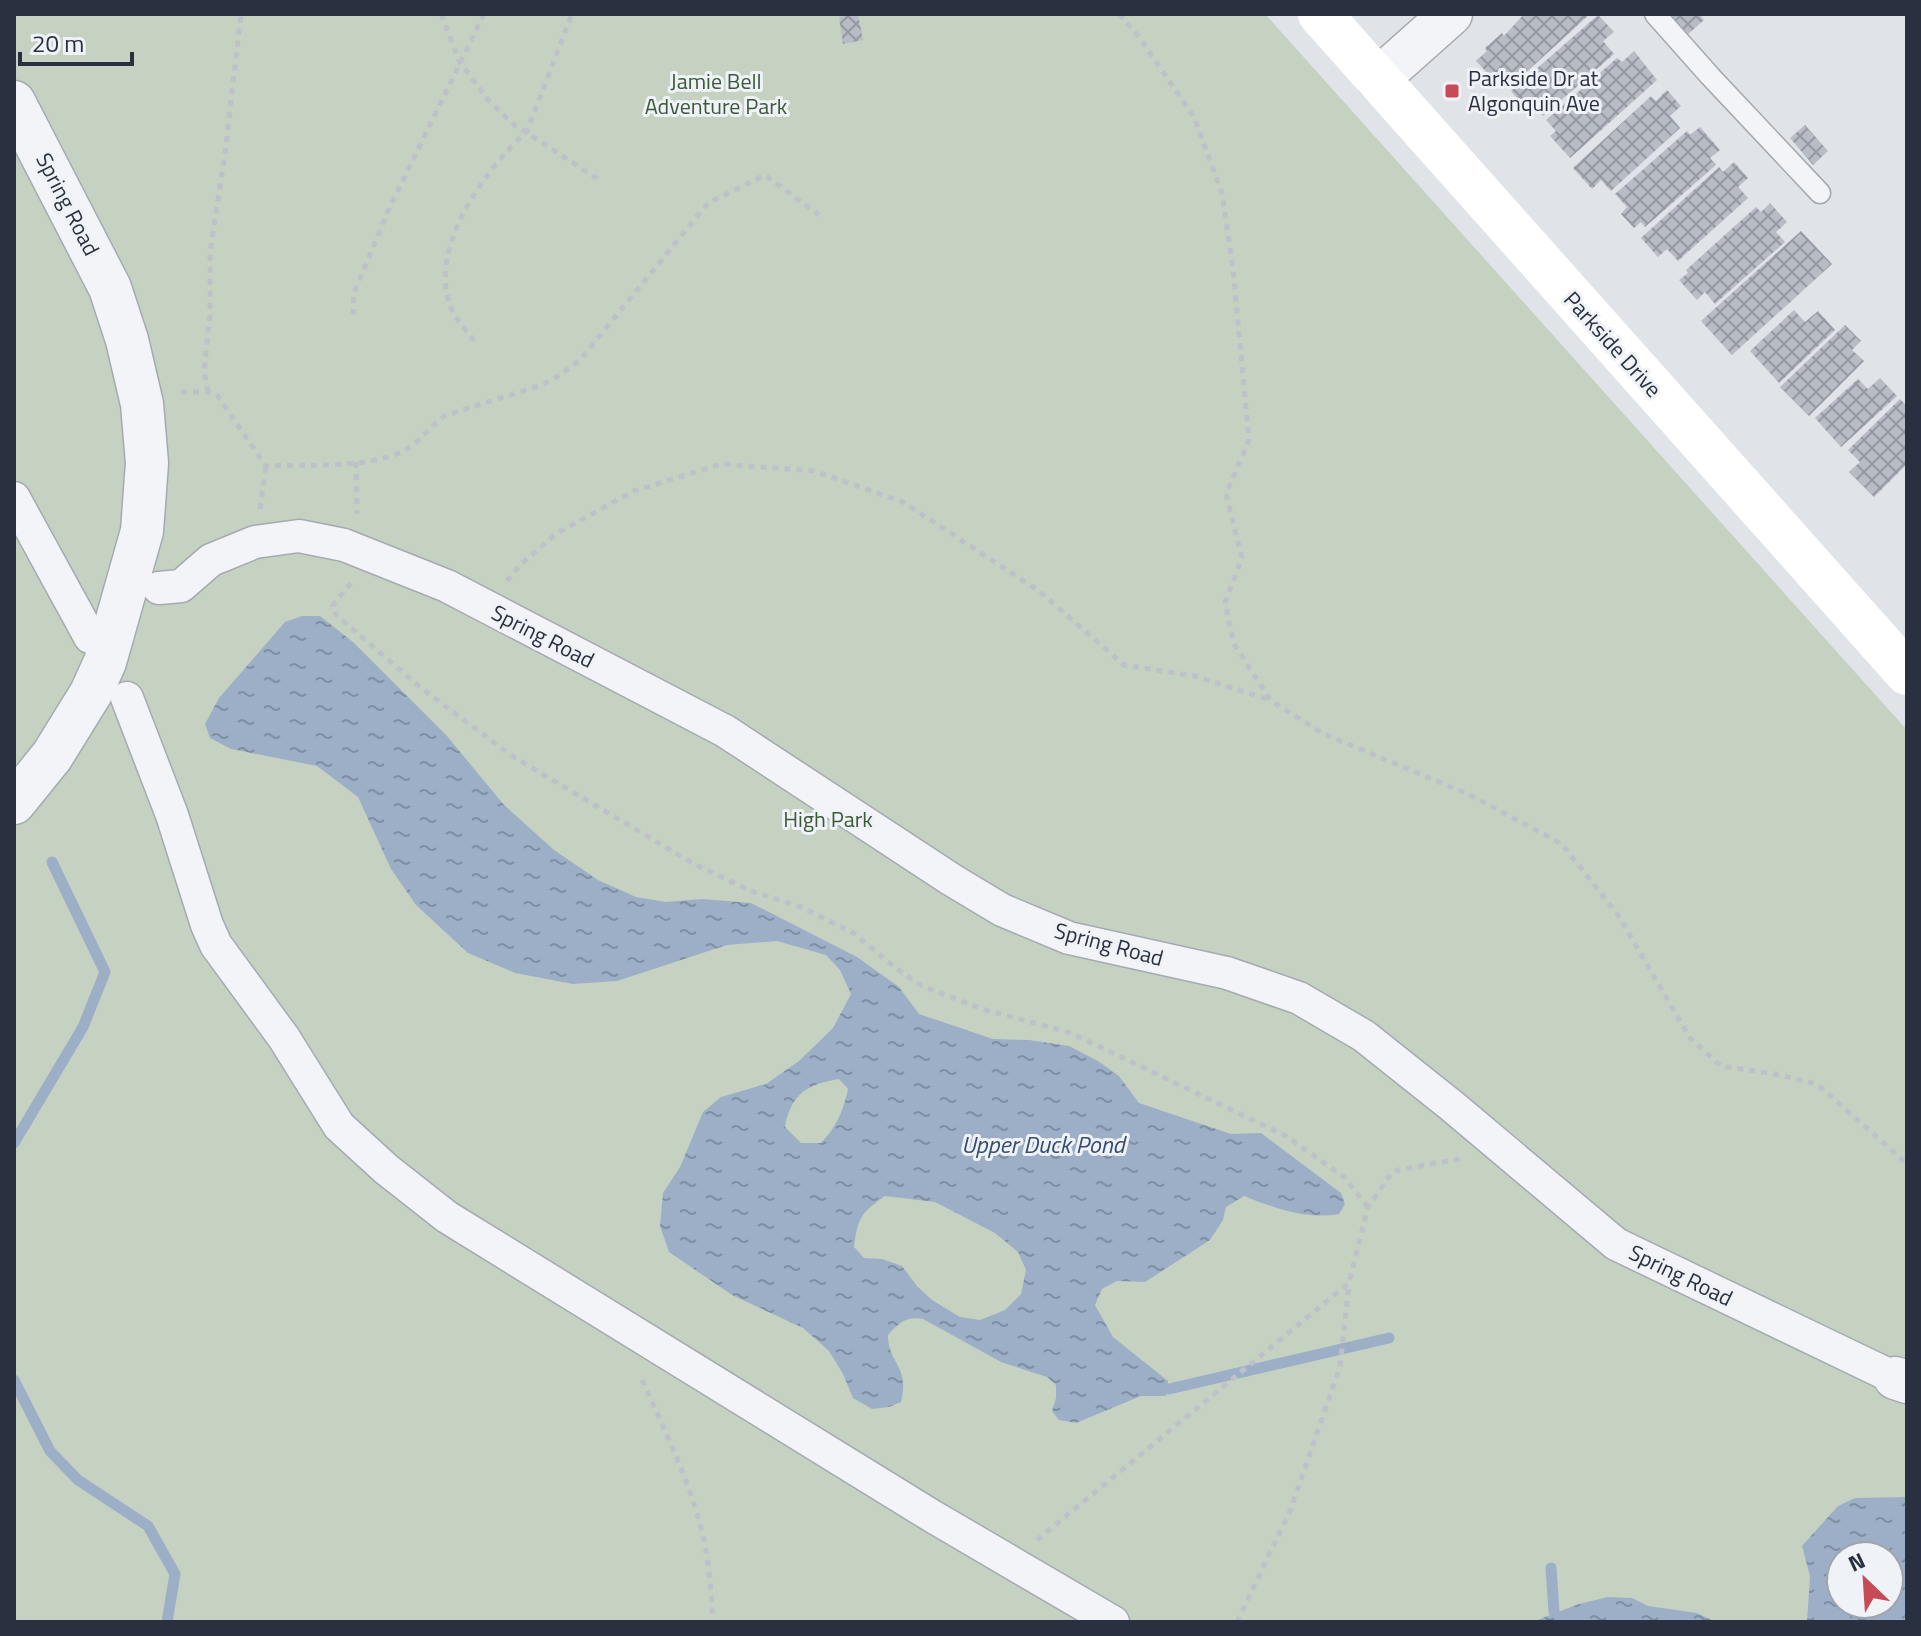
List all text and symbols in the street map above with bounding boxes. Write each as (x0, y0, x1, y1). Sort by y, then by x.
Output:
scale bar (20, 16, 132, 66)
text: 20 m (32, 25, 84, 61)
place label: Parkside Dr at Algonquin Ave (1468, 61, 1600, 120)
park label: Jamie Bell Adventure Park (645, 64, 788, 123)
marker: Parkside Dr at Algonquin Ave (1443, 82, 1461, 100)
street label: Spring Road (28, 147, 108, 261)
street label: Parkside Drive (1556, 283, 1670, 405)
street label: Spring Road (486, 596, 600, 676)
park label: High Park (783, 802, 873, 836)
street label: Spring Road (1051, 913, 1167, 975)
water label: Upper Duck Pond (961, 1126, 1128, 1162)
street label: Spring Road (1623, 1235, 1739, 1315)
north arrow (1825, 1540, 1905, 1620)
text: N (1842, 1543, 1871, 1581)

